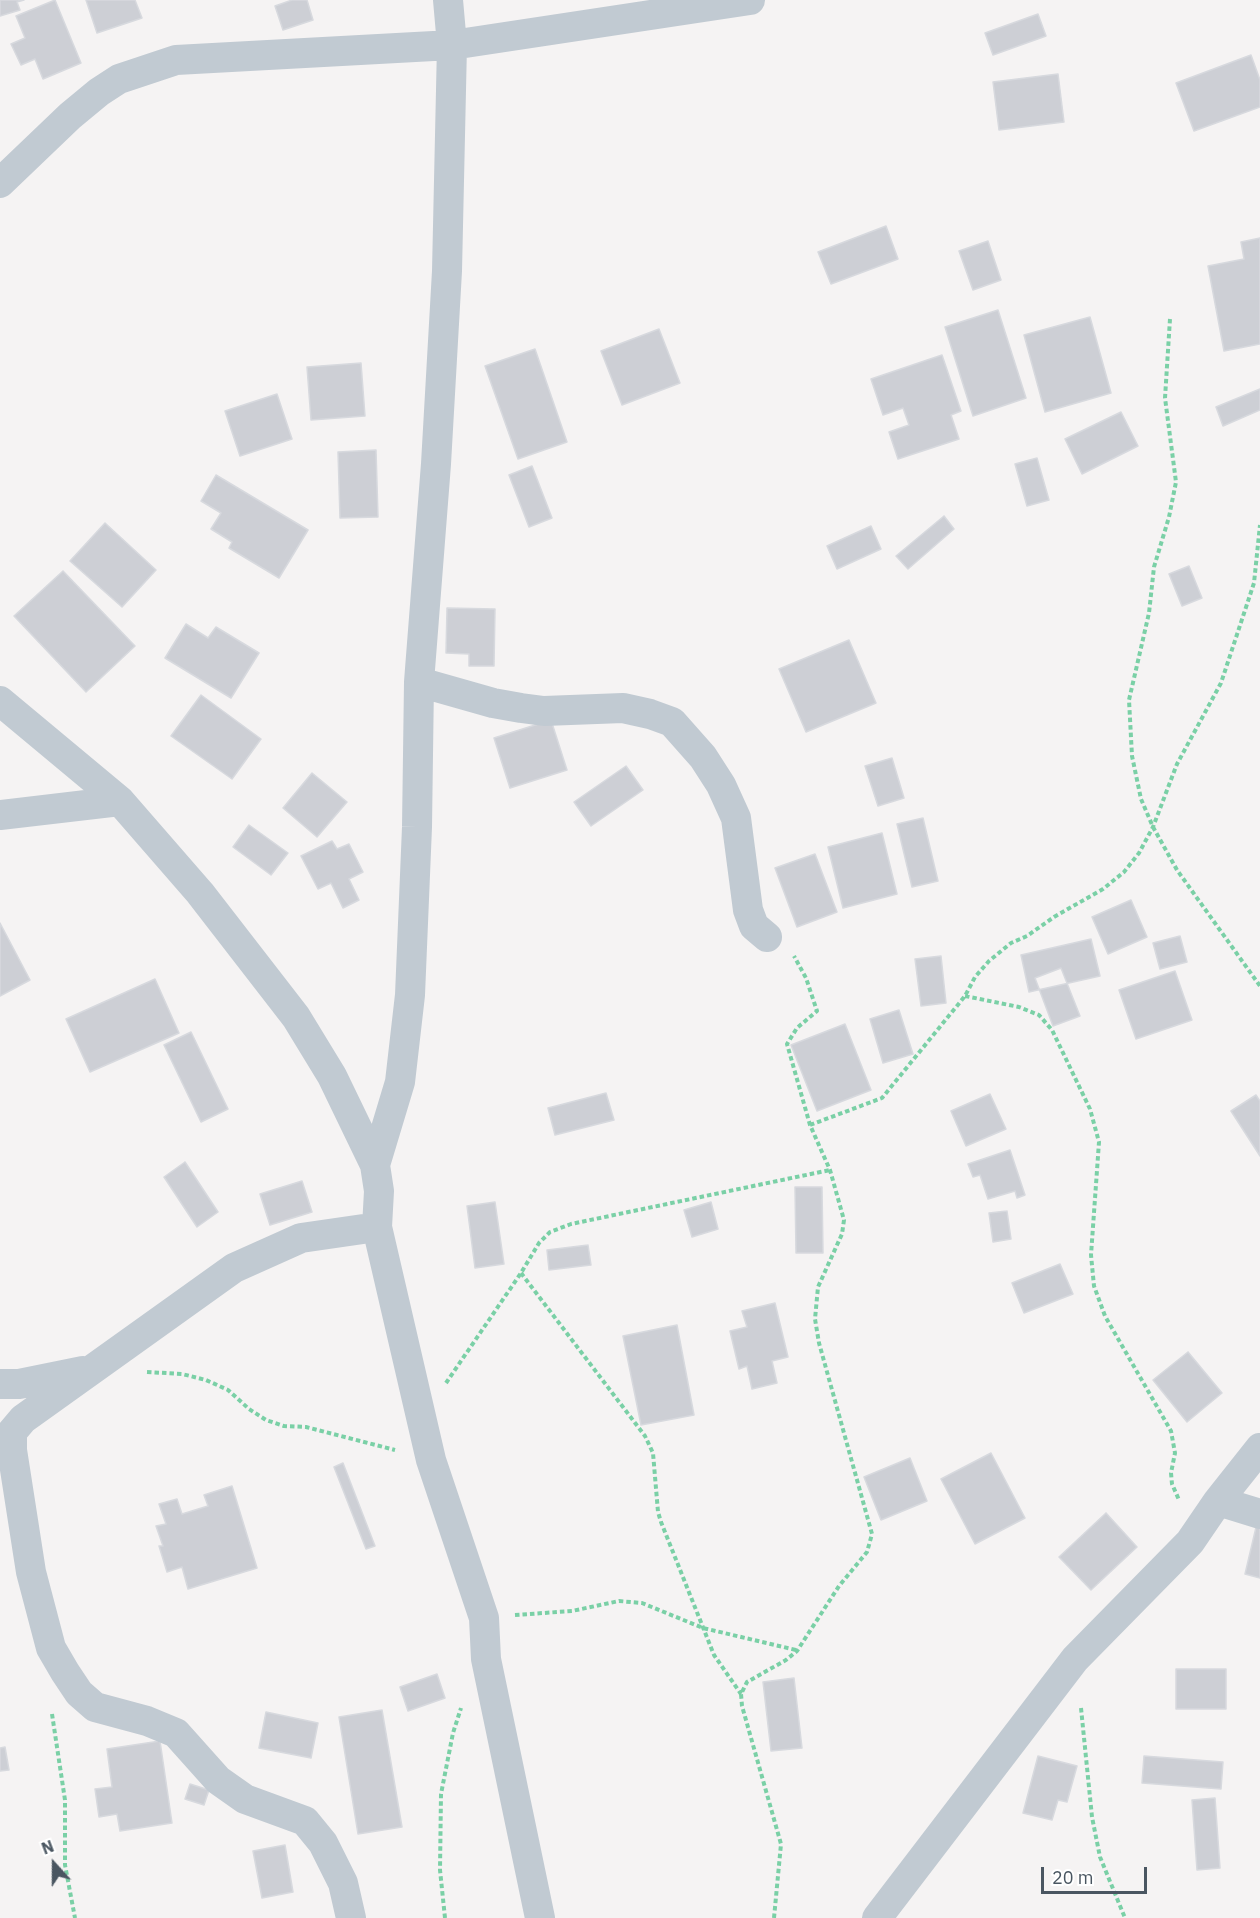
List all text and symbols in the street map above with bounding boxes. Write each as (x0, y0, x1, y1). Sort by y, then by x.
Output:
north arrow (24, 1834, 84, 1894)
text: N (39, 1836, 57, 1859)
scale bar (1044, 1855, 1150, 1893)
text: 20 m (1052, 1866, 1094, 1889)

